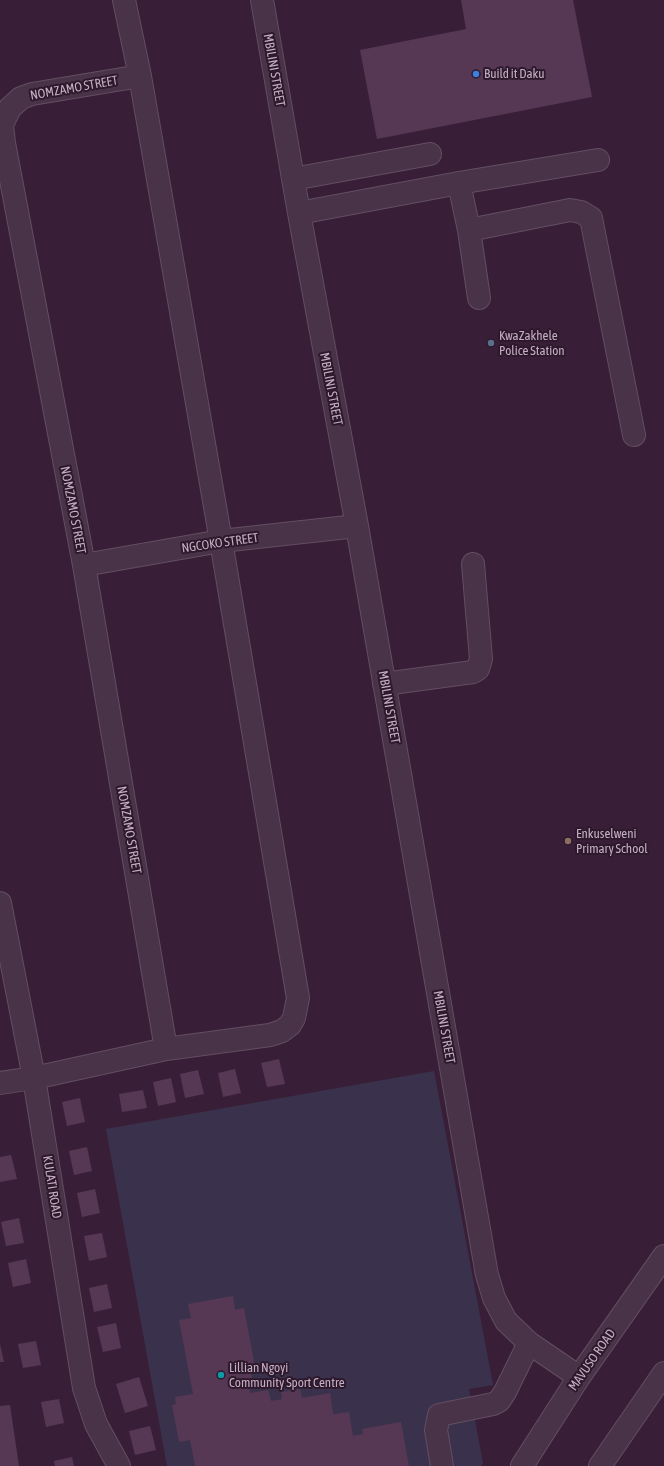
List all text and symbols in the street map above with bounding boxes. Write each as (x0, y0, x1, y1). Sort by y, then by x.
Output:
street label: MBILINI STREET (260, 32, 288, 108)
place label: Build it Daku (484, 66, 545, 82)
marker: Build it Daku (471, 69, 481, 79)
street label: NOMZAMO STREET (29, 73, 119, 103)
place label: KwaZakhele Police Station (499, 328, 565, 359)
marker: KwaZakhele Police Station (486, 338, 496, 348)
street label: MBILINI STREET (316, 351, 346, 427)
street label: NOMZAMO STREET (57, 465, 89, 555)
street label: NGCOKO STREET (181, 530, 259, 556)
street label: MBILINI STREET (375, 669, 403, 745)
street label: NOMZAMO STREET (114, 785, 144, 875)
place label: Enkuselweni Primary School (576, 826, 648, 857)
marker: Enkuselweni Primary School (563, 836, 573, 846)
street label: MBILINI STREET (430, 989, 458, 1065)
street label: KULATI ROAD (39, 1155, 65, 1219)
street label: MAVUSO ROAD (565, 1326, 619, 1394)
place label: Lillian Ngoyi Community Sport Centre (229, 1360, 345, 1391)
marker: Lillian Ngoyi Community Sport Centre (216, 1370, 226, 1380)

